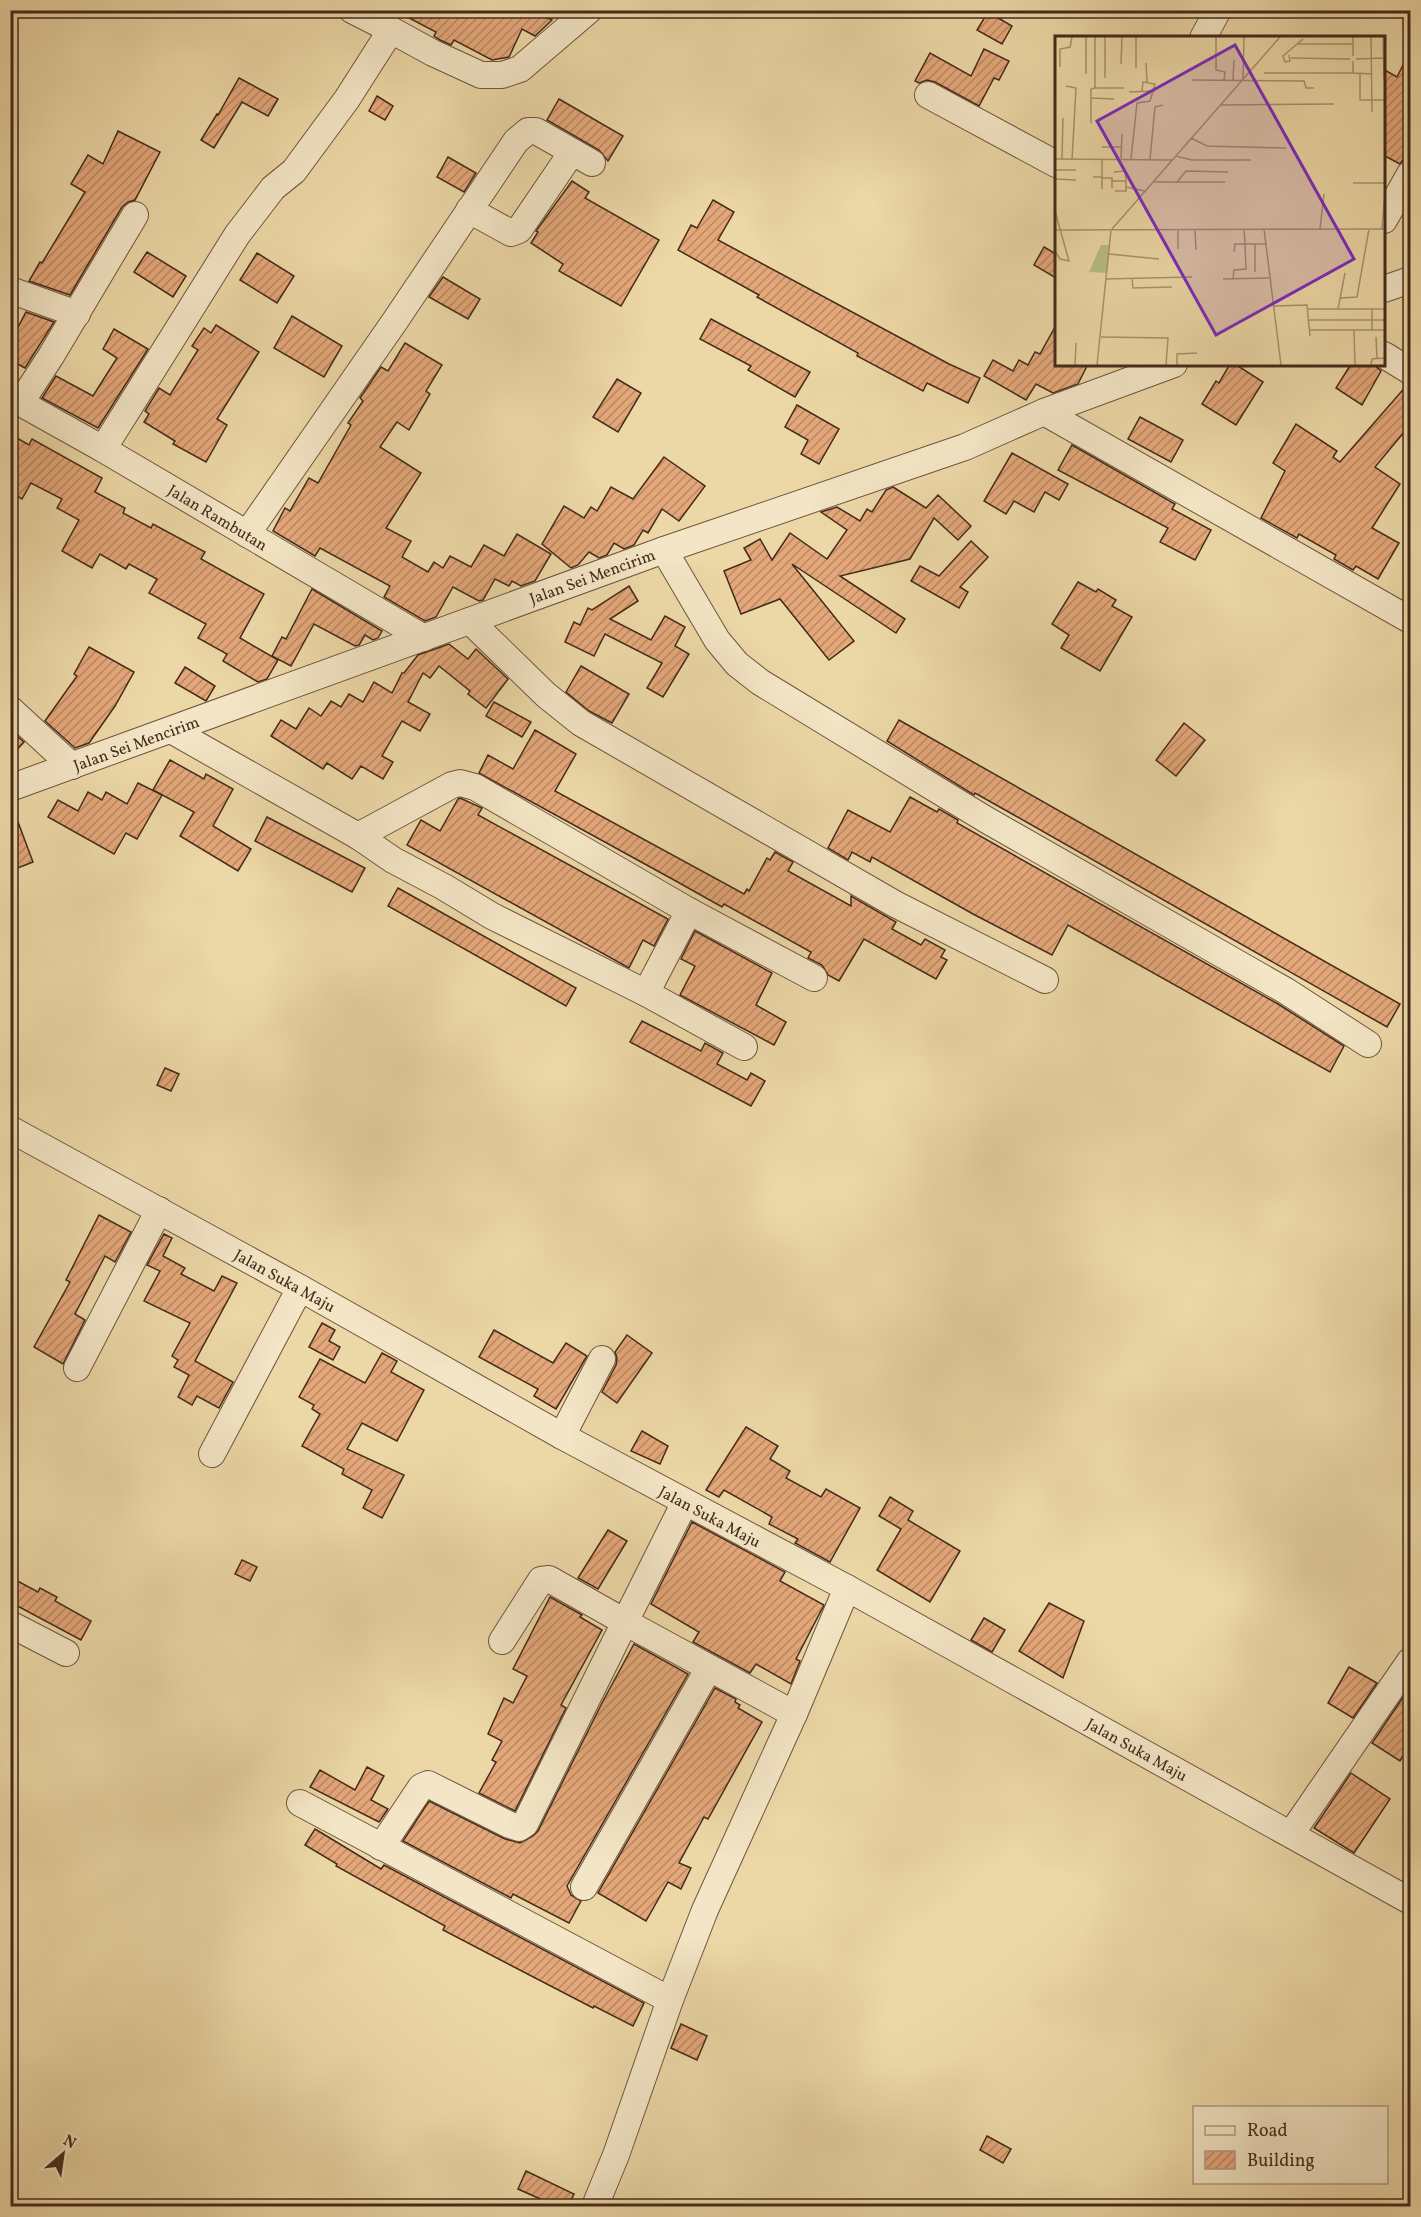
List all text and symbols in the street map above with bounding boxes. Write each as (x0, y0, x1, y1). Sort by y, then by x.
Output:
inset map (1055, 36, 1385, 366)
street label: Jalan Rambutan (163, 480, 271, 557)
street label: Jalan Sei Mencirim (527, 545, 659, 611)
street label: Jalan Sei Mencirim (71, 712, 203, 778)
street label: Jalan Suka Maju (229, 1245, 339, 1319)
street label: Jalan Suka Maju (654, 1482, 764, 1554)
street label: Jalan Suka Maju (1081, 1714, 1191, 1788)
legend (1193, 2106, 1388, 2184)
text: Road (1247, 2119, 1288, 2144)
north arrow (33, 2124, 93, 2184)
text: N (59, 2130, 80, 2155)
text: Building (1247, 2149, 1315, 2174)

